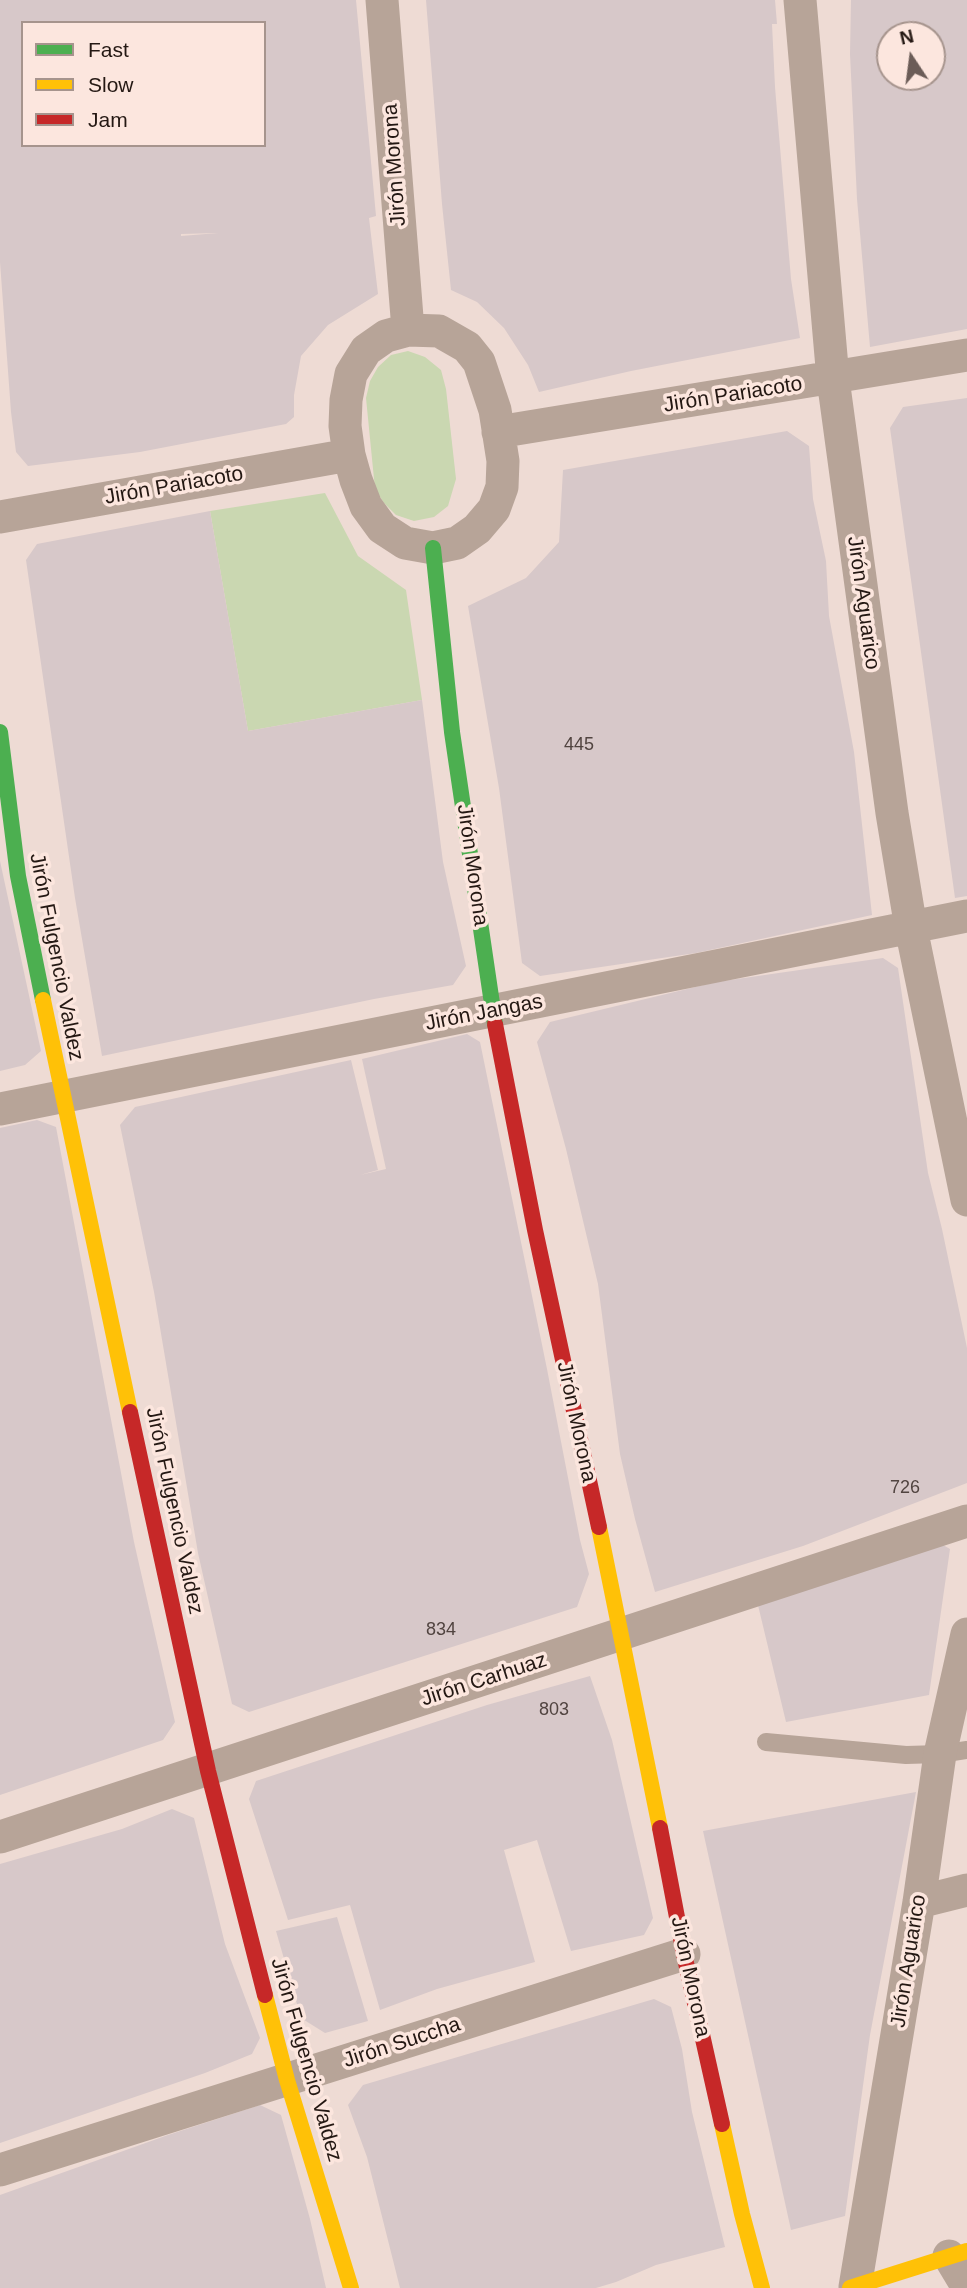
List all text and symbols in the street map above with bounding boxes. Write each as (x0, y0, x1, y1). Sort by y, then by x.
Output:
legend (21, 21, 266, 147)
north arrow (876, 21, 946, 91)
text: N (898, 25, 916, 49)
text: Fast (88, 38, 129, 61)
text: Slow (88, 73, 134, 96)
street label: Jirón Morona (378, 103, 412, 227)
text: Jam (88, 108, 128, 131)
street label: Jirón Pariacoto (662, 372, 804, 418)
street label: Jirón Pariacoto (103, 461, 245, 511)
street label: Jirón Aguarico (841, 535, 885, 671)
house number: 445 (564, 734, 594, 756)
street label: Jirón Morona (451, 803, 493, 927)
street label: Jirón Fulgencio Valdez (24, 851, 88, 1063)
street label: Jirón Jangas (423, 989, 545, 1037)
street label: Jirón Morona (551, 1359, 601, 1485)
street label: Jirón Fulgencio Valdez (140, 1405, 208, 1617)
house number: 726 (890, 1477, 920, 1499)
house number: 834 (426, 1619, 456, 1641)
street label: Jirón Carhuaz (418, 1648, 550, 1712)
house number: 803 (539, 1699, 569, 1721)
street label: Jirón Aguarico (886, 1893, 932, 2029)
street label: Jirón Morona (665, 1914, 715, 2040)
street label: Jirón Fulgencio Valdez (265, 1955, 347, 2165)
street label: Jirón Succha (340, 2012, 464, 2074)

